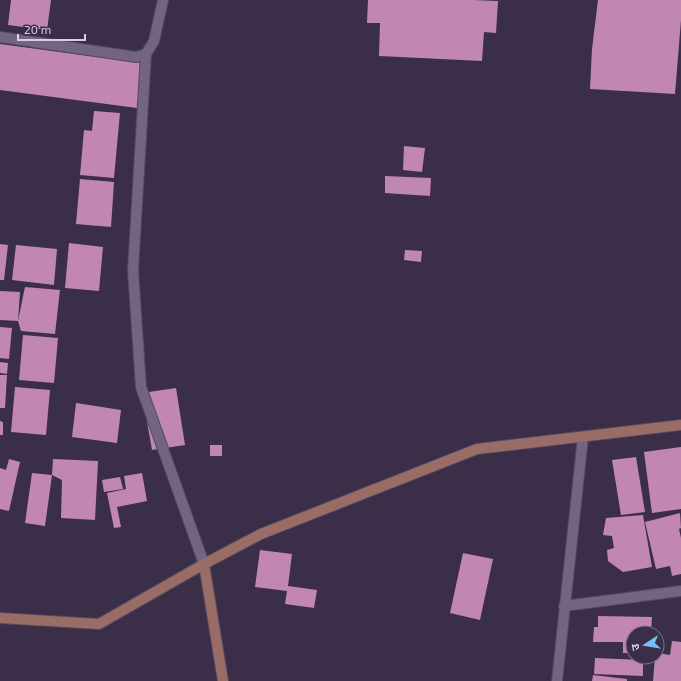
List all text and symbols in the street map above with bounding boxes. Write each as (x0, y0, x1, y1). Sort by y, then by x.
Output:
scale bar (18, 16, 85, 42)
text: 20 m (24, 22, 51, 36)
north arrow (625, 625, 665, 665)
text: उ (628, 642, 642, 652)

